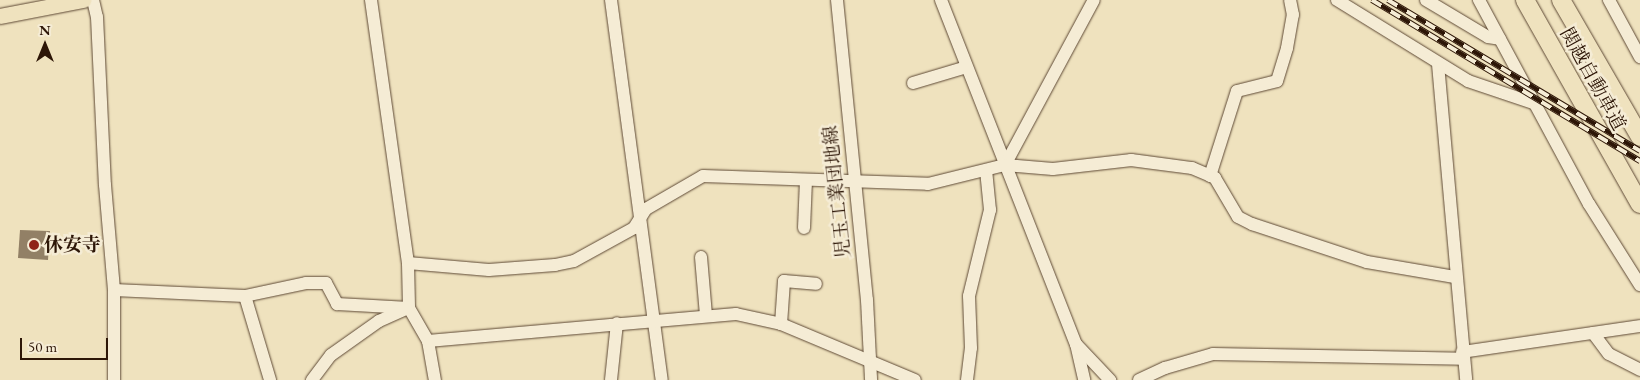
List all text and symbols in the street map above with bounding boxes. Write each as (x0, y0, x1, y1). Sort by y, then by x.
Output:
north arrow (20, 20, 70, 70)
text: N (39, 21, 51, 39)
street label: 関越自動車道 (1555, 24, 1631, 134)
street label: 児玉工業団地線 (819, 125, 855, 259)
place label: 休安寺 (44, 234, 101, 256)
marker: 休安寺 (28, 239, 40, 251)
scale bar (22, 328, 110, 360)
text: 50 m (28, 337, 57, 356)

